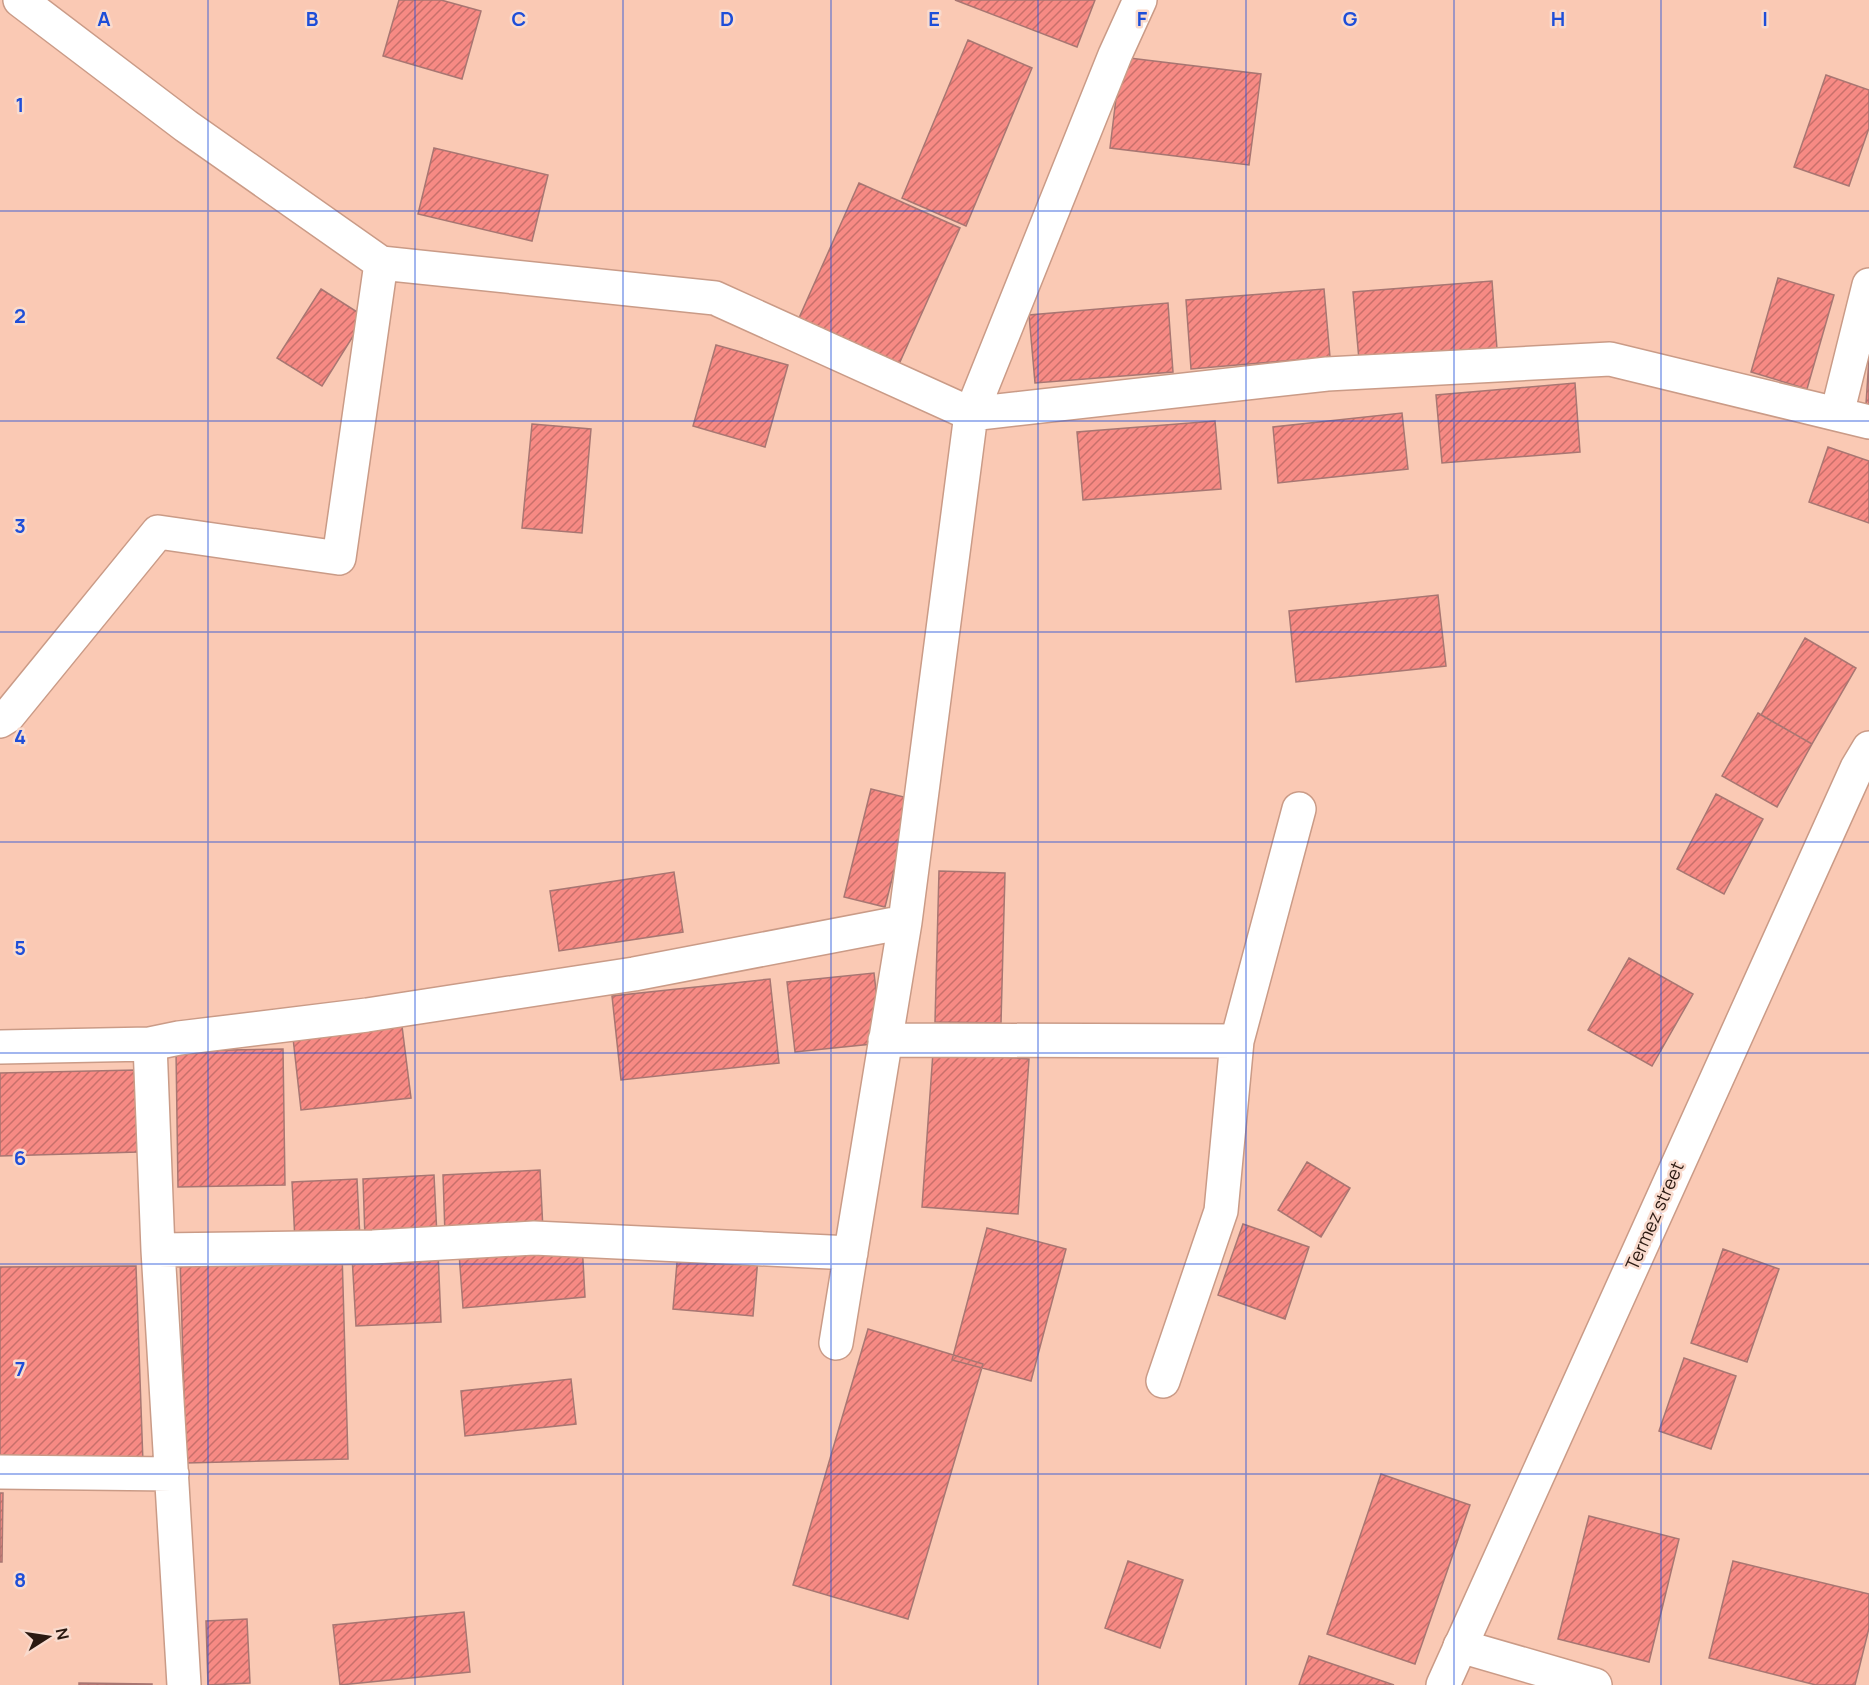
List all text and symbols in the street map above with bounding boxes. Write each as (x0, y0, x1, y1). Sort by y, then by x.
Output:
text: A (97, 5, 111, 32)
text: B (306, 5, 319, 32)
text: C (512, 5, 526, 32)
text: D (720, 5, 734, 32)
text: E (928, 5, 940, 32)
text: F (1137, 5, 1148, 32)
text: G (1343, 5, 1358, 32)
text: H (1551, 5, 1565, 32)
text: I (1762, 5, 1768, 32)
text: 1 (16, 91, 24, 118)
text: 2 (14, 302, 26, 329)
text: 3 (14, 512, 26, 539)
text: 4 (14, 723, 26, 750)
text: 5 (14, 934, 26, 961)
text: 6 (14, 1144, 26, 1171)
street label: Termez street (1619, 1158, 1689, 1274)
text: 7 (15, 1355, 25, 1382)
text: 8 (14, 1566, 26, 1593)
north arrow (18, 1607, 78, 1667)
text: N (51, 1626, 75, 1642)

